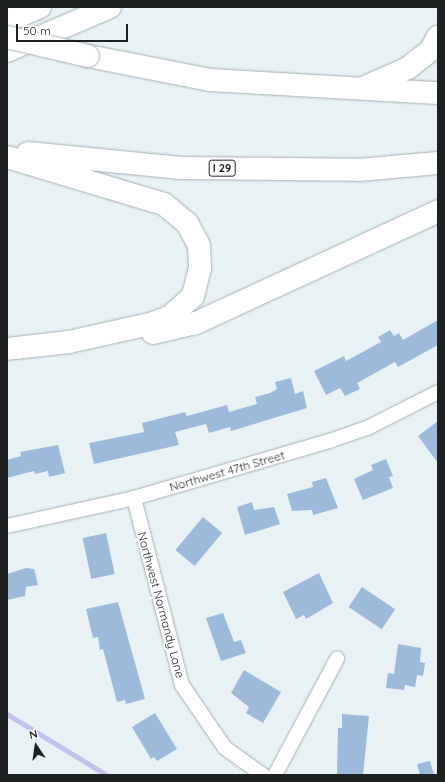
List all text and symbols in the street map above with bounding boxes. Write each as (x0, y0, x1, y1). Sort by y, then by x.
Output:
scale bar (18, 16, 130, 42)
text: 50 m (23, 23, 51, 38)
road number: I 29 (208, 159, 236, 177)
street label: Northwest 47th Street (168, 448, 286, 494)
street label: Northwest Normandy Lane (135, 530, 187, 680)
north arrow (16, 726, 56, 766)
text: N (28, 727, 39, 742)

